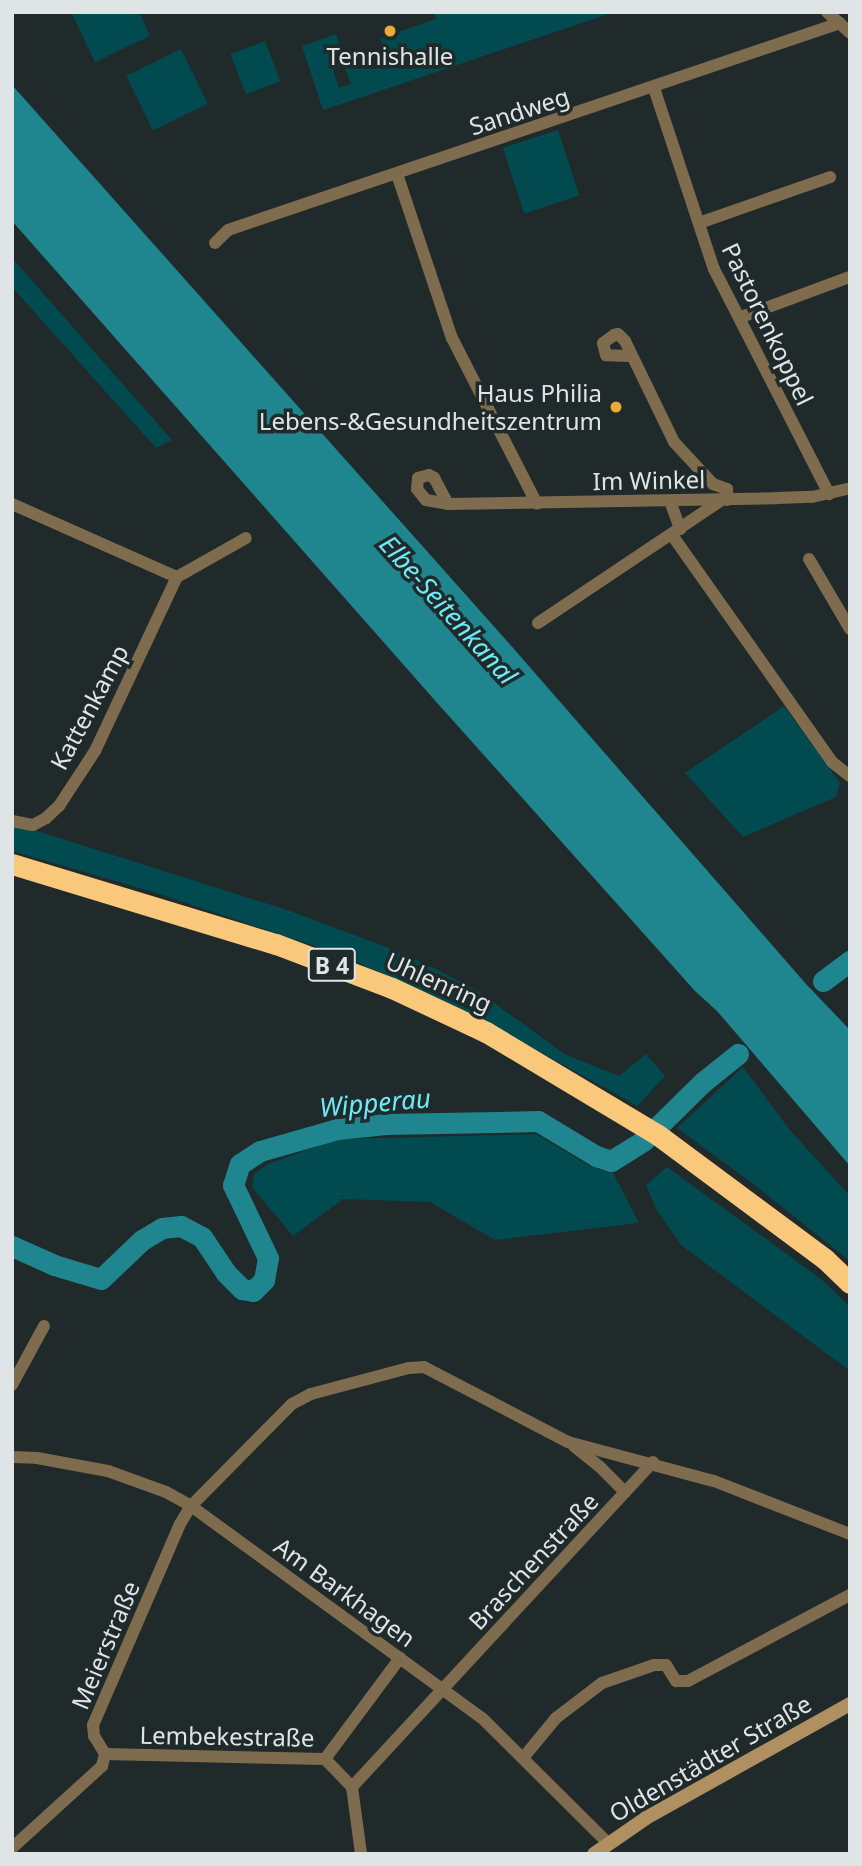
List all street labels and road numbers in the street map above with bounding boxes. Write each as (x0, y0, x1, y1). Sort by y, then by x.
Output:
street label: Sandweg (465, 81, 573, 141)
street label: Pastorenkoppel (716, 238, 820, 410)
street label: Im Winkel (592, 465, 706, 495)
street label: Kattenkamp (44, 640, 134, 774)
road number: B 4 (308, 946, 356, 984)
street label: Uhlenring (382, 946, 496, 1018)
street label: Braschenstraße (462, 1487, 604, 1635)
street label: Am Barkhagen (269, 1531, 421, 1653)
street label: Meierstraße (65, 1576, 145, 1714)
street label: Oldenstädter Straße (604, 1688, 816, 1828)
street label: Lembekestraße (139, 1720, 315, 1752)

